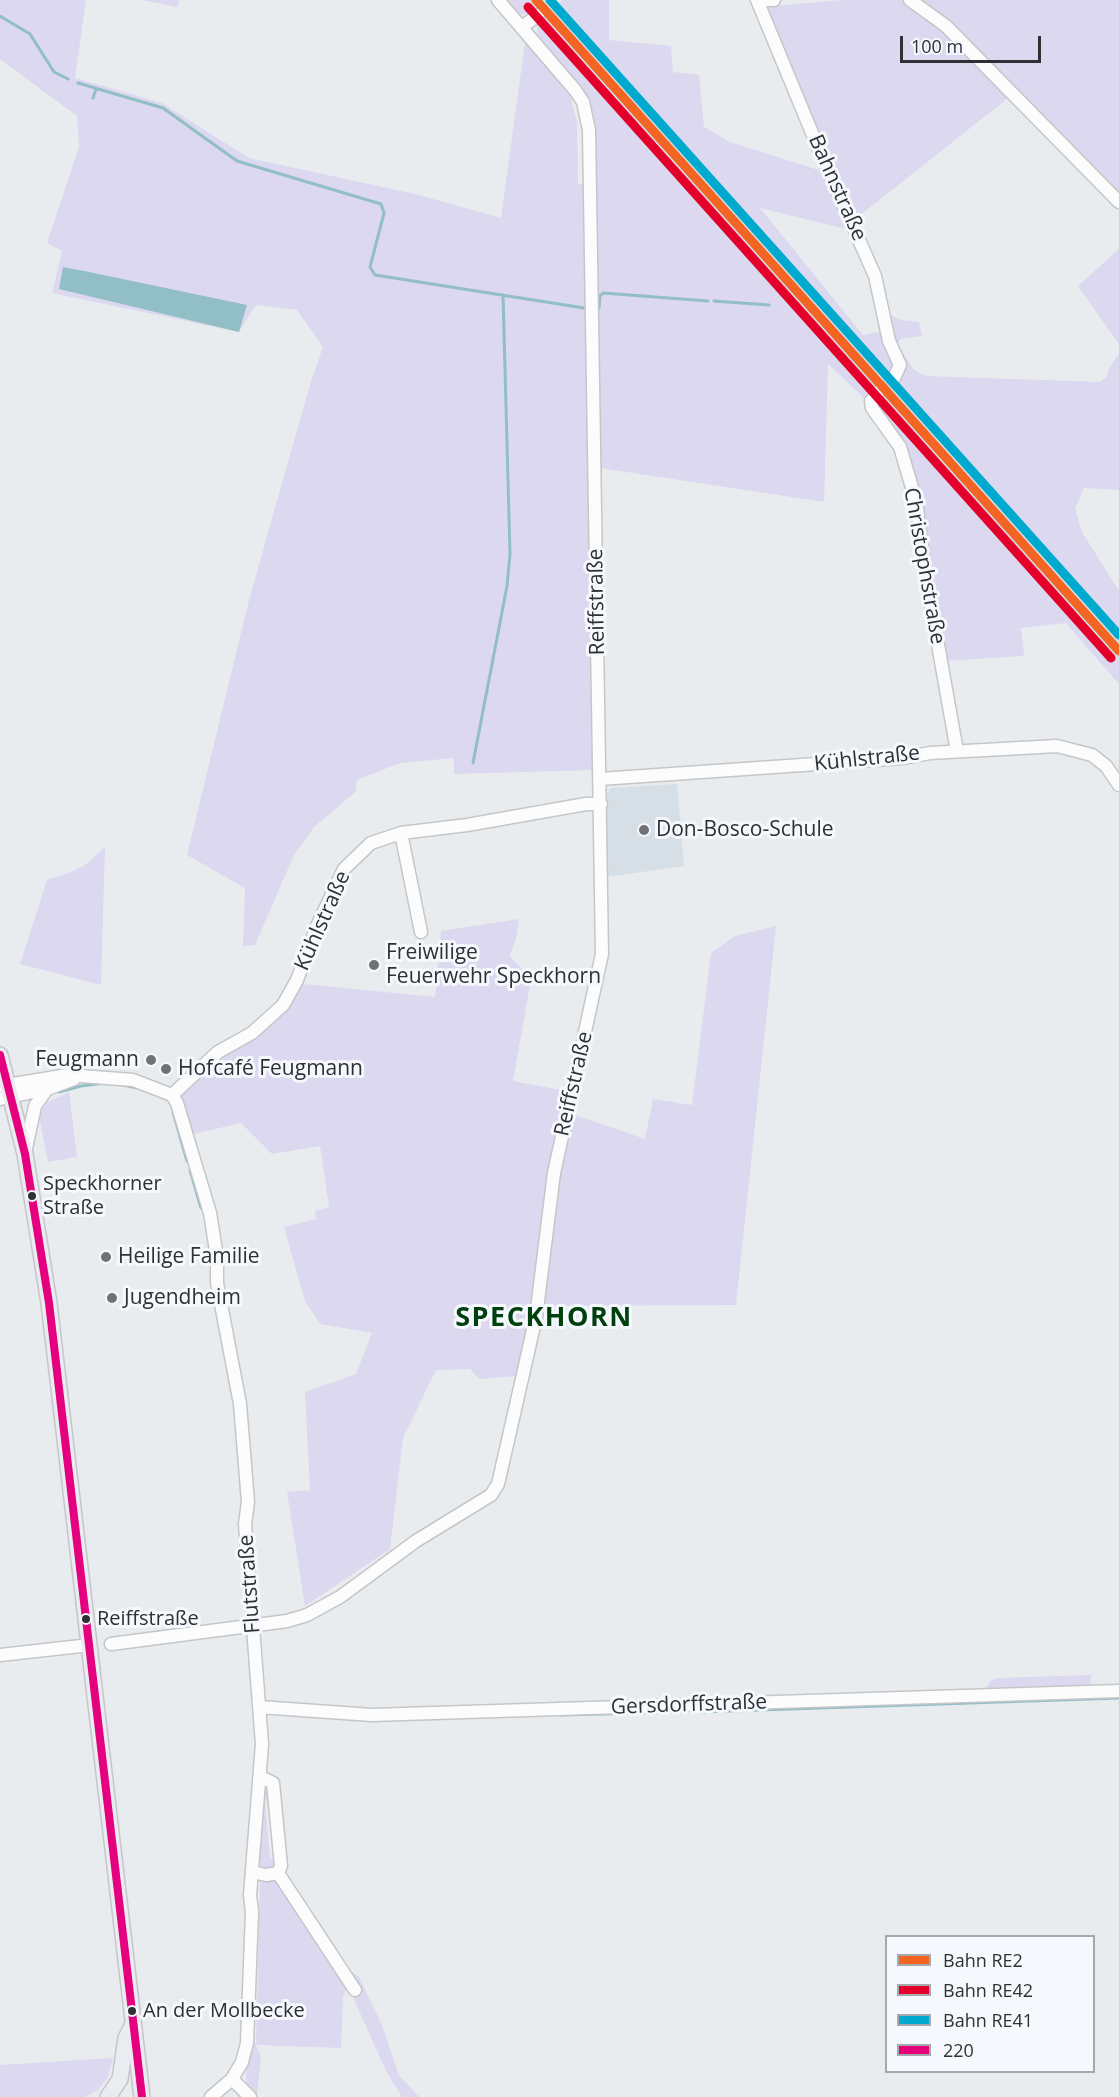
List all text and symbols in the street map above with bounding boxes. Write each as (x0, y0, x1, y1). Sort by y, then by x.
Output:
scale bar (903, 24, 1044, 62)
text: 100 m (911, 34, 963, 58)
street label: Bahnstraße (802, 131, 872, 245)
street label: Christophstraße (898, 486, 950, 646)
street label: Reiffstraße (583, 548, 611, 656)
street label: Kühlstraße (813, 741, 921, 777)
place label: Don-Bosco-Schule (656, 817, 834, 843)
marker: Don-Bosco-Schule (637, 823, 651, 837)
street label: Kühlstraße (290, 867, 356, 975)
place label: Freiwilige Feuerwehr Speckhorn (386, 940, 601, 990)
marker: Freiwilige Feuerwehr Speckhorn (367, 958, 381, 972)
street label: Reiffstraße (550, 1029, 598, 1139)
place label: Feugmann (35, 1047, 139, 1073)
marker: Feugmann (144, 1053, 158, 1067)
place label: Hofcafé Feugmann (178, 1056, 363, 1082)
marker: Hofcafé Feugmann (159, 1062, 173, 1076)
place label: Speckhorner Straße (43, 1172, 162, 1219)
marker: Speckhorner Straße (26, 1190, 38, 1202)
place label: Heilige Familie (118, 1244, 259, 1270)
marker: Heilige Familie (99, 1250, 113, 1264)
place label: Jugendheim (124, 1285, 241, 1311)
marker: Jugendheim (105, 1291, 119, 1305)
district label: SPECKHORN (455, 1302, 633, 1334)
street label: Flutstraße (234, 1534, 266, 1634)
place label: Reiffstraße (97, 1607, 199, 1631)
marker: Reiffstraße (80, 1613, 92, 1625)
street label: Gersdorffstraße (610, 1690, 768, 1720)
legend (885, 1935, 1095, 2073)
text: Bahn RE2 (943, 1948, 1023, 1972)
text: Bahn RE42 (943, 1978, 1033, 2002)
place label: An der Mollbecke (143, 1999, 305, 2023)
marker: An der Mollbecke (126, 2005, 138, 2017)
text: Bahn RE41 (943, 2008, 1033, 2032)
text: 220 (943, 2038, 974, 2062)

